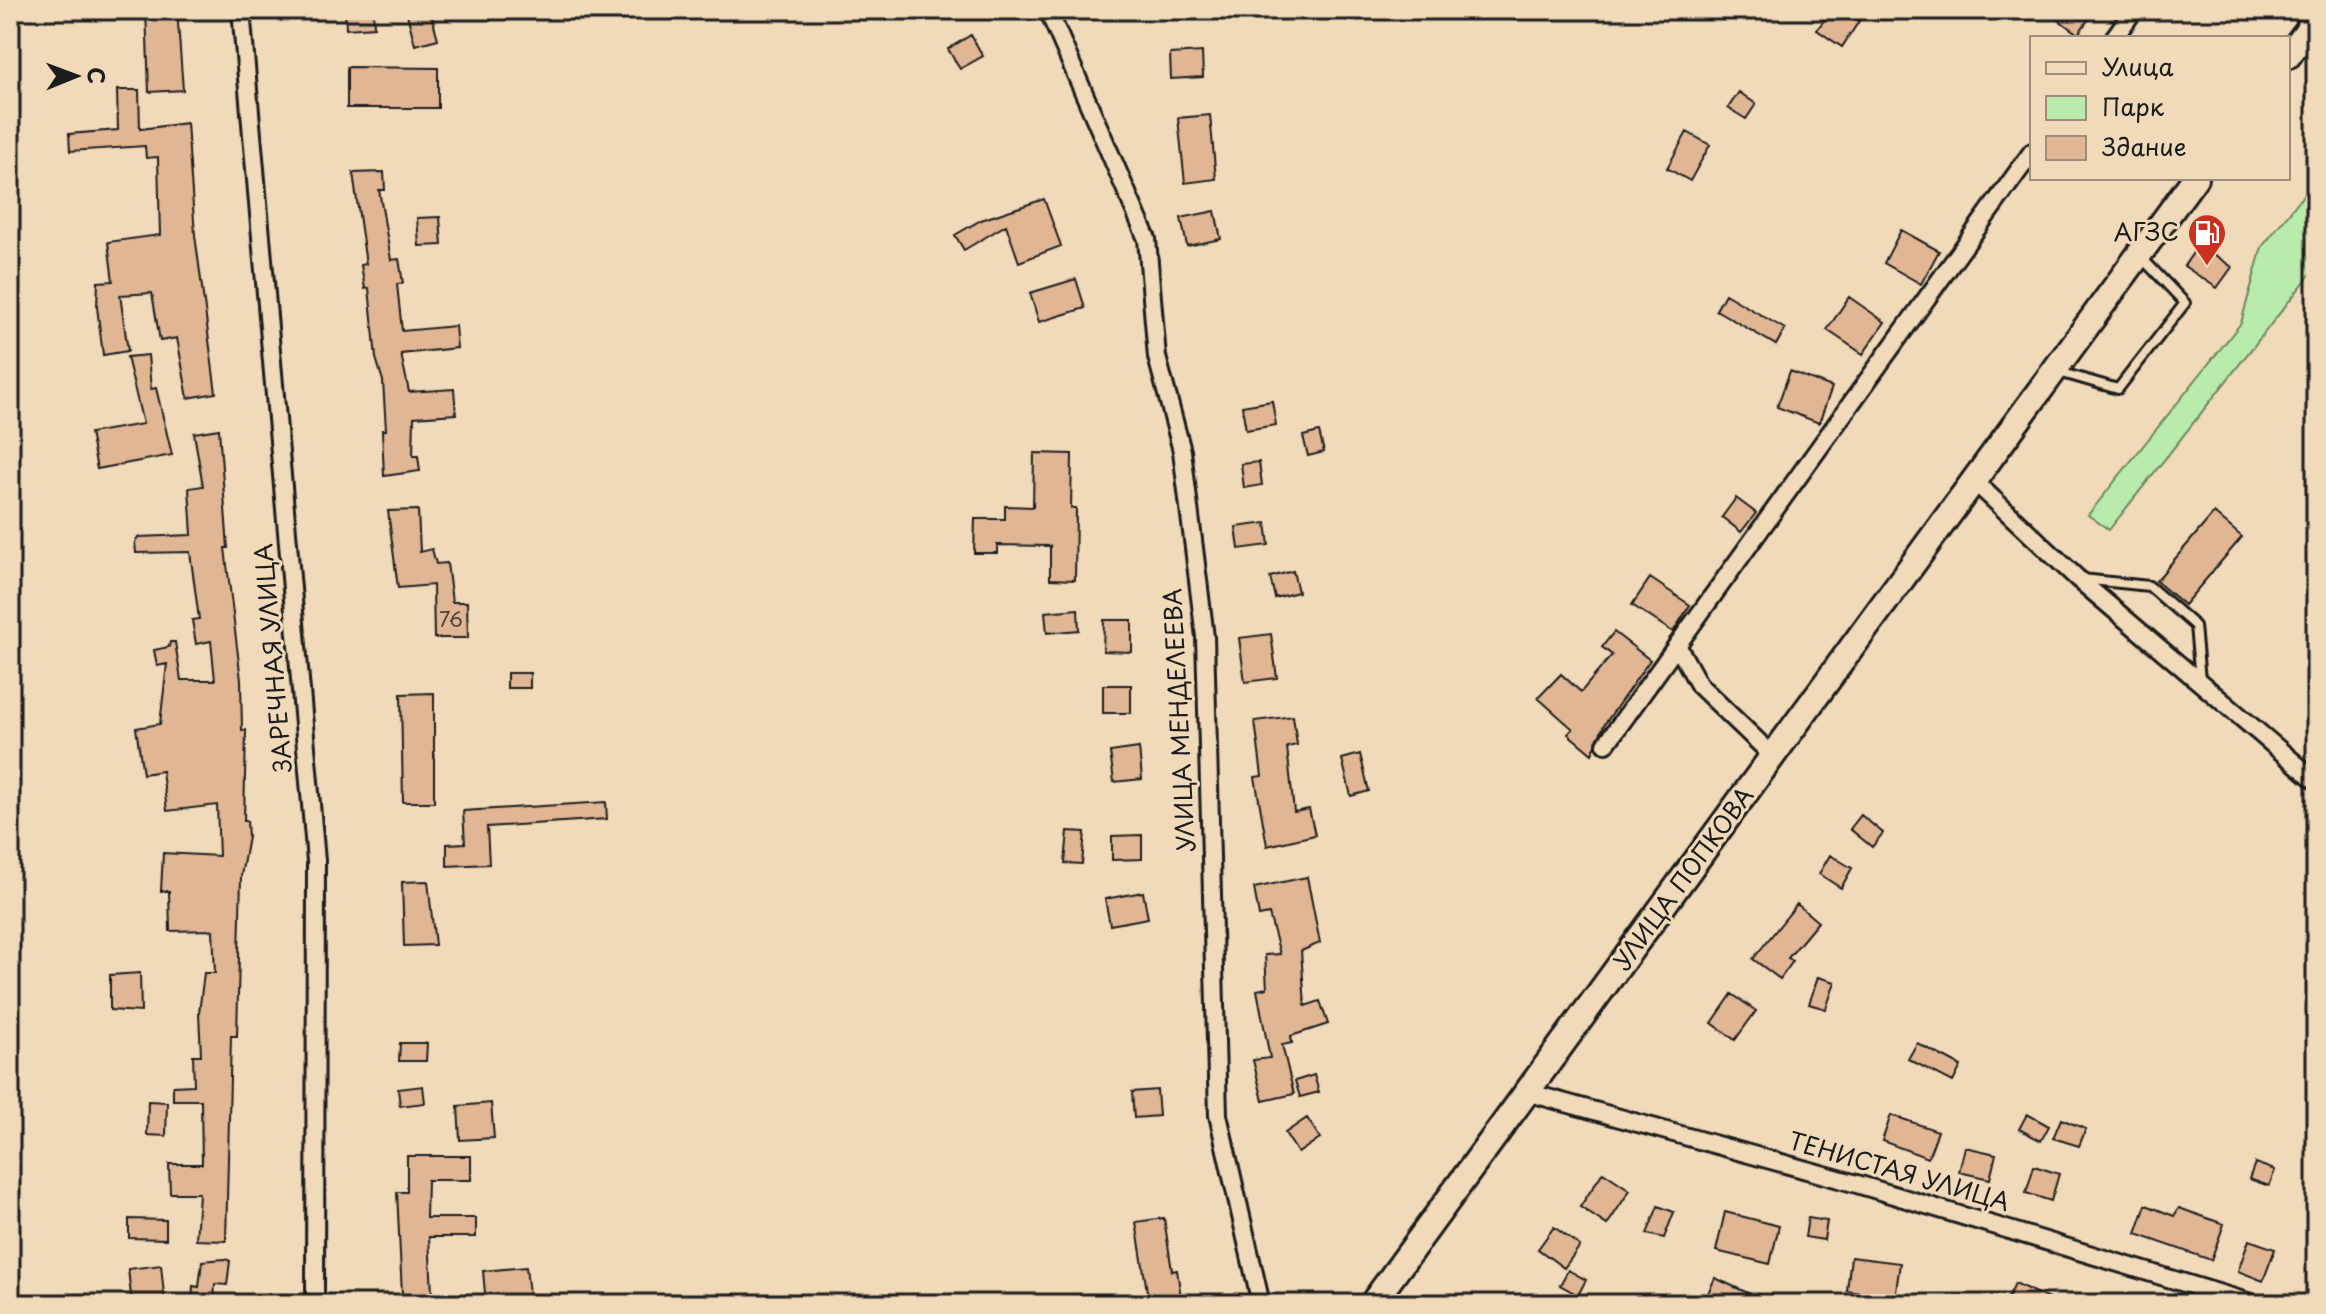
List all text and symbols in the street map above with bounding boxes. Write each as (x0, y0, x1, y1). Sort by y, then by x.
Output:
north arrow (36, 36, 116, 116)
legend (2030, 36, 2290, 180)
text: Улица (2102, 48, 2174, 84)
text: С (81, 67, 114, 84)
text: Парк (2102, 88, 2165, 124)
text: Здание (2102, 128, 2187, 164)
fuel station icon: АГЗС (2186, 212, 2228, 267)
place label: АГЗС (2114, 213, 2179, 249)
street label: ЗАРЕЧНАЯ УЛИЦА (244, 542, 300, 774)
street label: УЛИЦА МЕНДЕЛЕЕВА (1153, 587, 1203, 853)
house number: 76 (439, 604, 463, 634)
street label: УЛИЦА ПОПКОВА (1604, 779, 1761, 977)
street label: ТЕНИСТАЯ УЛИЦА (1785, 1121, 2014, 1219)

